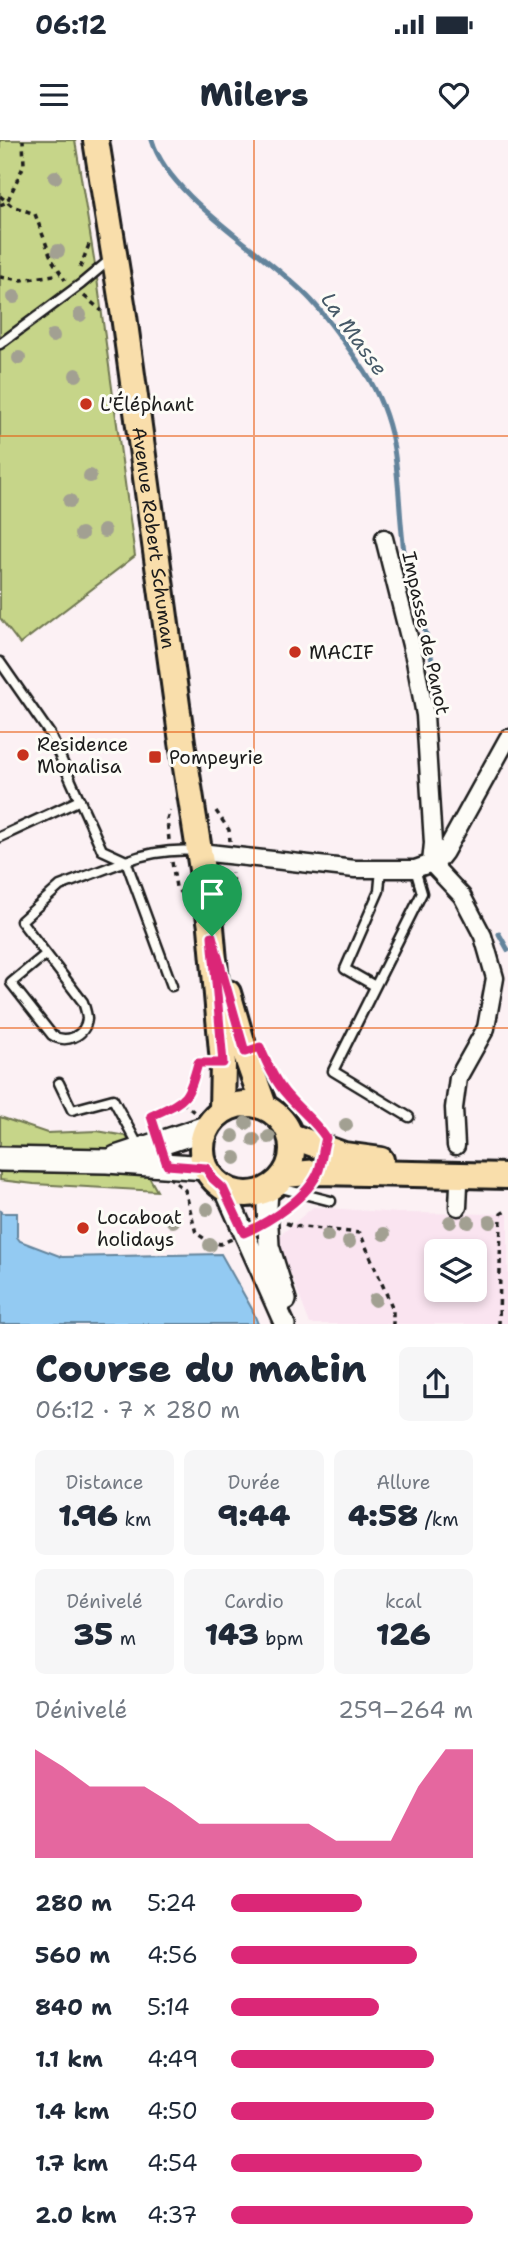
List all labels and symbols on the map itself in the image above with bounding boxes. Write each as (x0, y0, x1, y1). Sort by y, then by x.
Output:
water label: La Masse (314, 287, 394, 381)
place label: L'Éléphant (100, 391, 194, 417)
marker: L'Éléphant (78, 396, 94, 412)
street label: Avenue Robert Schuman (127, 425, 182, 650)
street label: Impasse de Panot (396, 549, 456, 717)
place label: MACIF (309, 640, 374, 665)
marker: MACIF (287, 644, 303, 660)
place label: Residence Monalisa (37, 732, 128, 779)
place label: Pompeyrie (169, 745, 263, 770)
marker: Residence Monalisa (15, 747, 31, 763)
marker: Pompeyrie (147, 749, 163, 765)
pin (182, 864, 242, 936)
place label: Locaboat holidays (97, 1205, 182, 1252)
marker: Locaboat holidays (75, 1220, 91, 1236)

